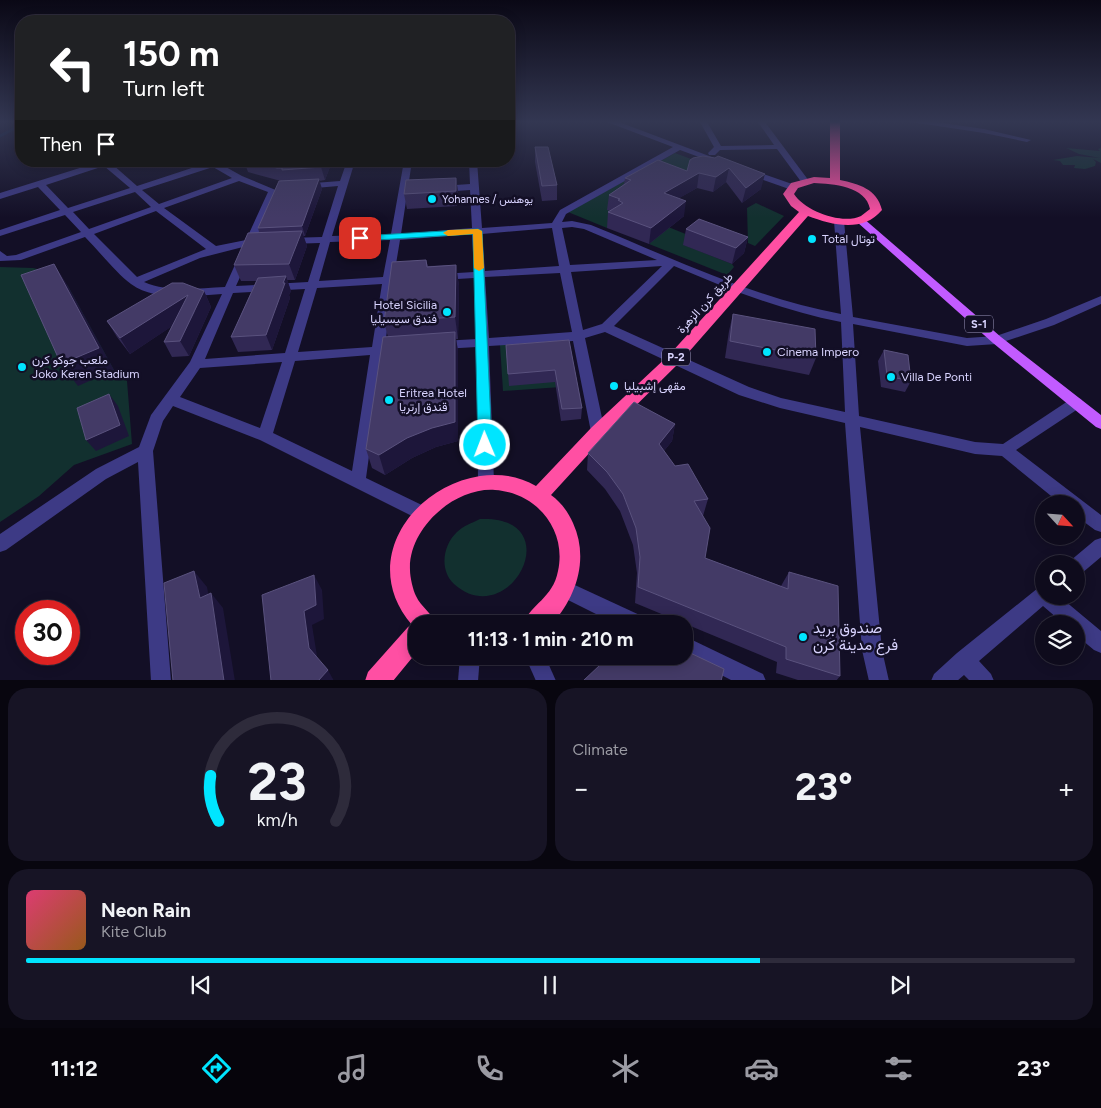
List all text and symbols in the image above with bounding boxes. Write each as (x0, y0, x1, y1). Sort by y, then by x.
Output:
text: 150 m (123, 33, 220, 75)
icon: left (40, 35, 105, 100)
text: Turn left (123, 75, 205, 102)
icon: arrive (92, 130, 120, 158)
text: Then (40, 133, 82, 156)
marker: Yohannes / يوهنس (426, 193, 438, 205)
place label: Yohannes / يوهنس (442, 193, 533, 206)
pin (339, 217, 381, 259)
icon: arrive (346, 224, 374, 252)
place label: Total توتال (822, 232, 875, 247)
marker: Total توتال (806, 233, 818, 245)
street label: طريق كرن الزهرة (674, 270, 737, 337)
place label: Hotel Sicilia فندق سيسيليا (370, 298, 437, 326)
marker: Hotel Sicilia فندق سيسيليا (441, 306, 453, 318)
road number: S-1 (965, 316, 993, 332)
place label: Cinema Impero (777, 345, 859, 359)
marker: Cinema Impero (761, 346, 773, 358)
road number: P-2 (662, 348, 690, 366)
place label: ملعب جوكو كرن Joko Keren Stadium (32, 353, 140, 381)
marker: ملعب جوكو كرن Joko Keren Stadium (16, 361, 28, 373)
place label: Villa De Ponti (901, 370, 972, 384)
marker: Villa De Ponti (885, 371, 897, 383)
place label: مقهى إشبيليا (624, 379, 686, 394)
marker: مقهى إشبيليا (608, 380, 620, 392)
place label: Eritrea Hotel قندق إرتريا (399, 386, 467, 415)
marker: Eritrea Hotel قندق إرتريا (383, 394, 395, 406)
position arrow (458, 418, 510, 470)
north arrow (1035, 495, 1085, 545)
map controls (1035, 495, 1085, 665)
button: search (1035, 555, 1085, 605)
speed limit sign: 30 (15, 600, 80, 665)
button: layers (1035, 615, 1085, 665)
place label: صندوق بريد فرع مدينة كرن (813, 619, 898, 656)
text: 11:13 · 1 min · 210 m (468, 628, 633, 651)
marker: صندوق بريد فرع مدينة كرن (797, 631, 809, 643)
text: Climate (573, 740, 628, 759)
text: 23 (248, 751, 307, 813)
text: 23° (795, 764, 853, 810)
text: − (573, 771, 590, 805)
text: + (1058, 771, 1075, 805)
text: km/h (257, 809, 298, 830)
text: Neon Rain (101, 899, 191, 922)
text: Kite Club (101, 922, 167, 941)
icon: previous (187, 971, 215, 999)
icon: pause (536, 971, 564, 999)
icon: next (886, 971, 914, 999)
icon: directions (199, 1051, 234, 1086)
icon: music (335, 1051, 370, 1086)
icon: phone (472, 1051, 507, 1086)
icon: climate (608, 1051, 643, 1086)
icon: car (744, 1051, 779, 1086)
icon: filters (881, 1051, 916, 1086)
text: 11:12 (51, 1055, 98, 1082)
text: 23° (1017, 1055, 1050, 1082)

